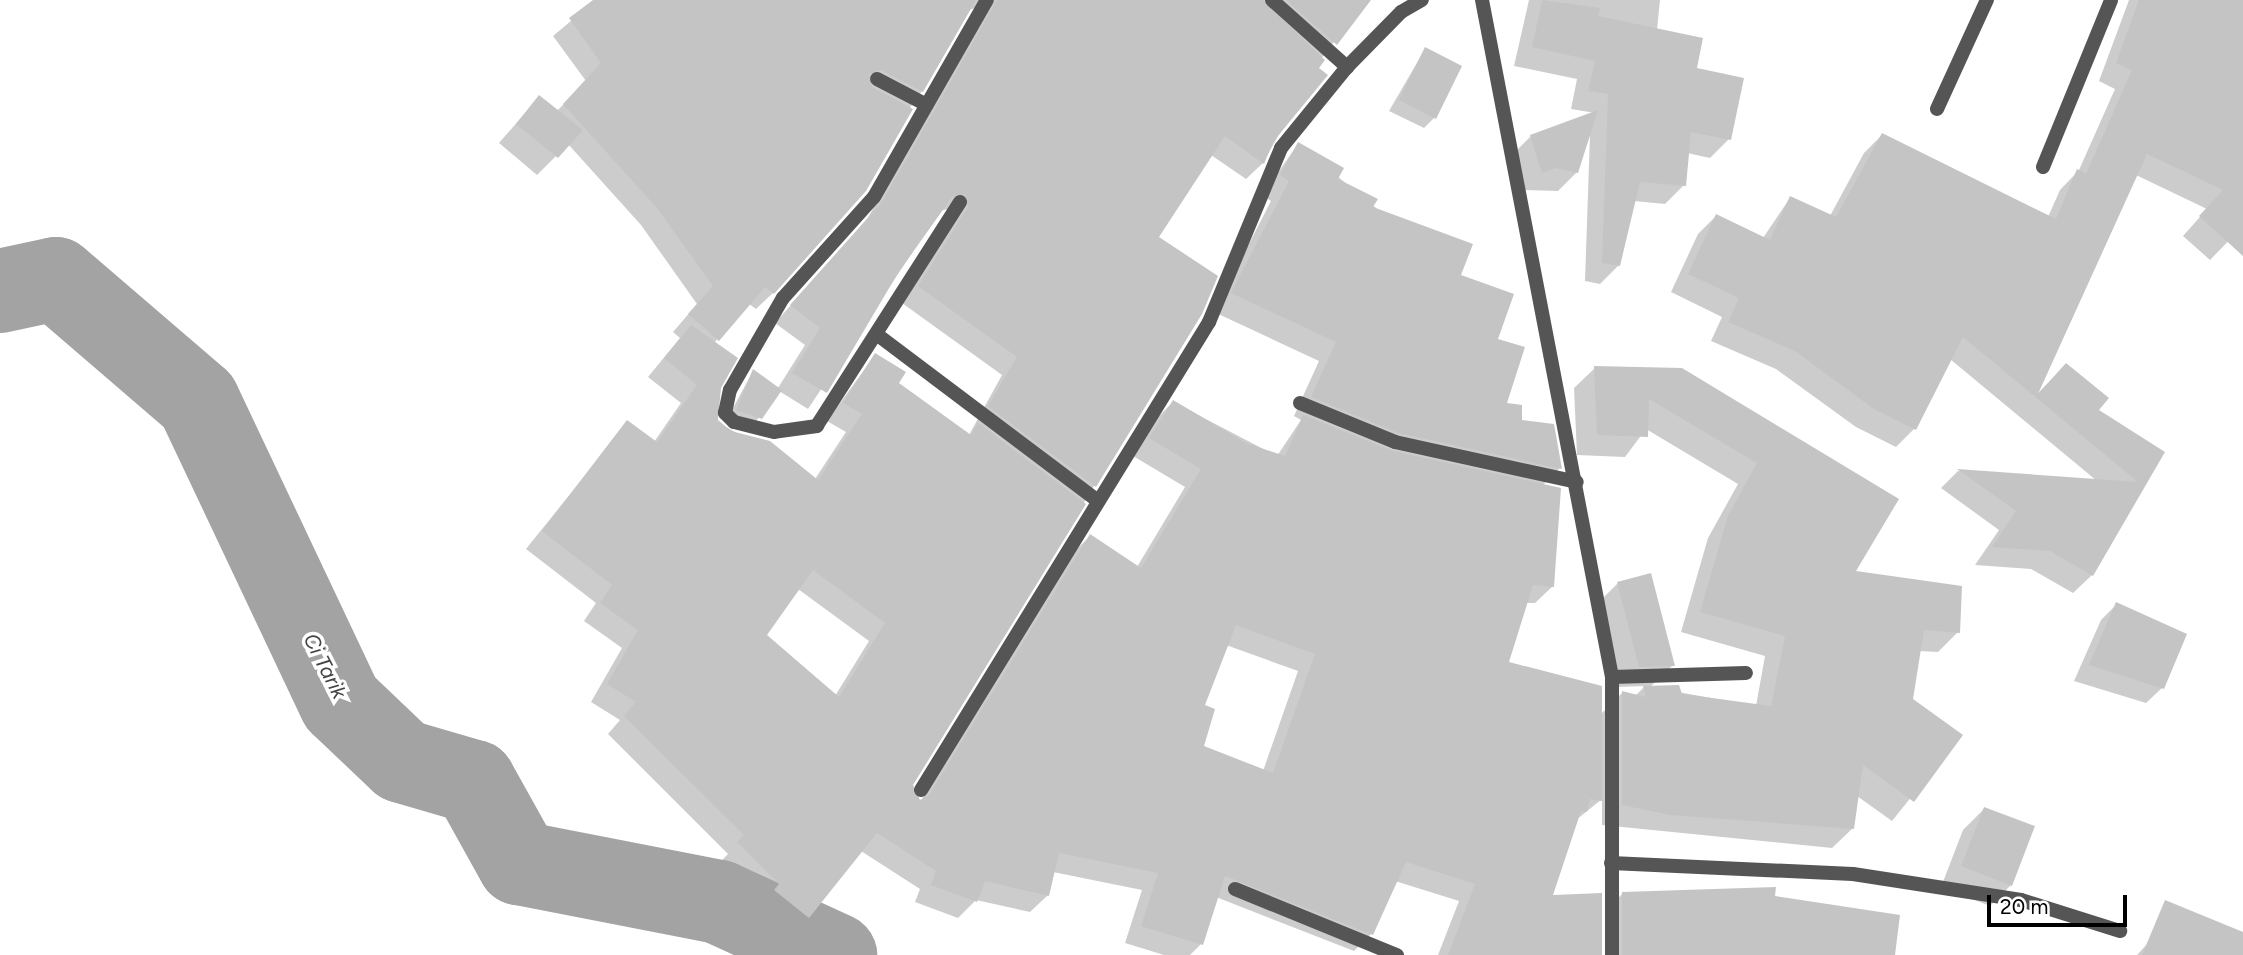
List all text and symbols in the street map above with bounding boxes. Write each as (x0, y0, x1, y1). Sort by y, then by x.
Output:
water label: Ci Tarik (298, 629, 352, 703)
scale bar (1991, 881, 2131, 925)
text: 20 m (2000, 894, 2048, 919)

